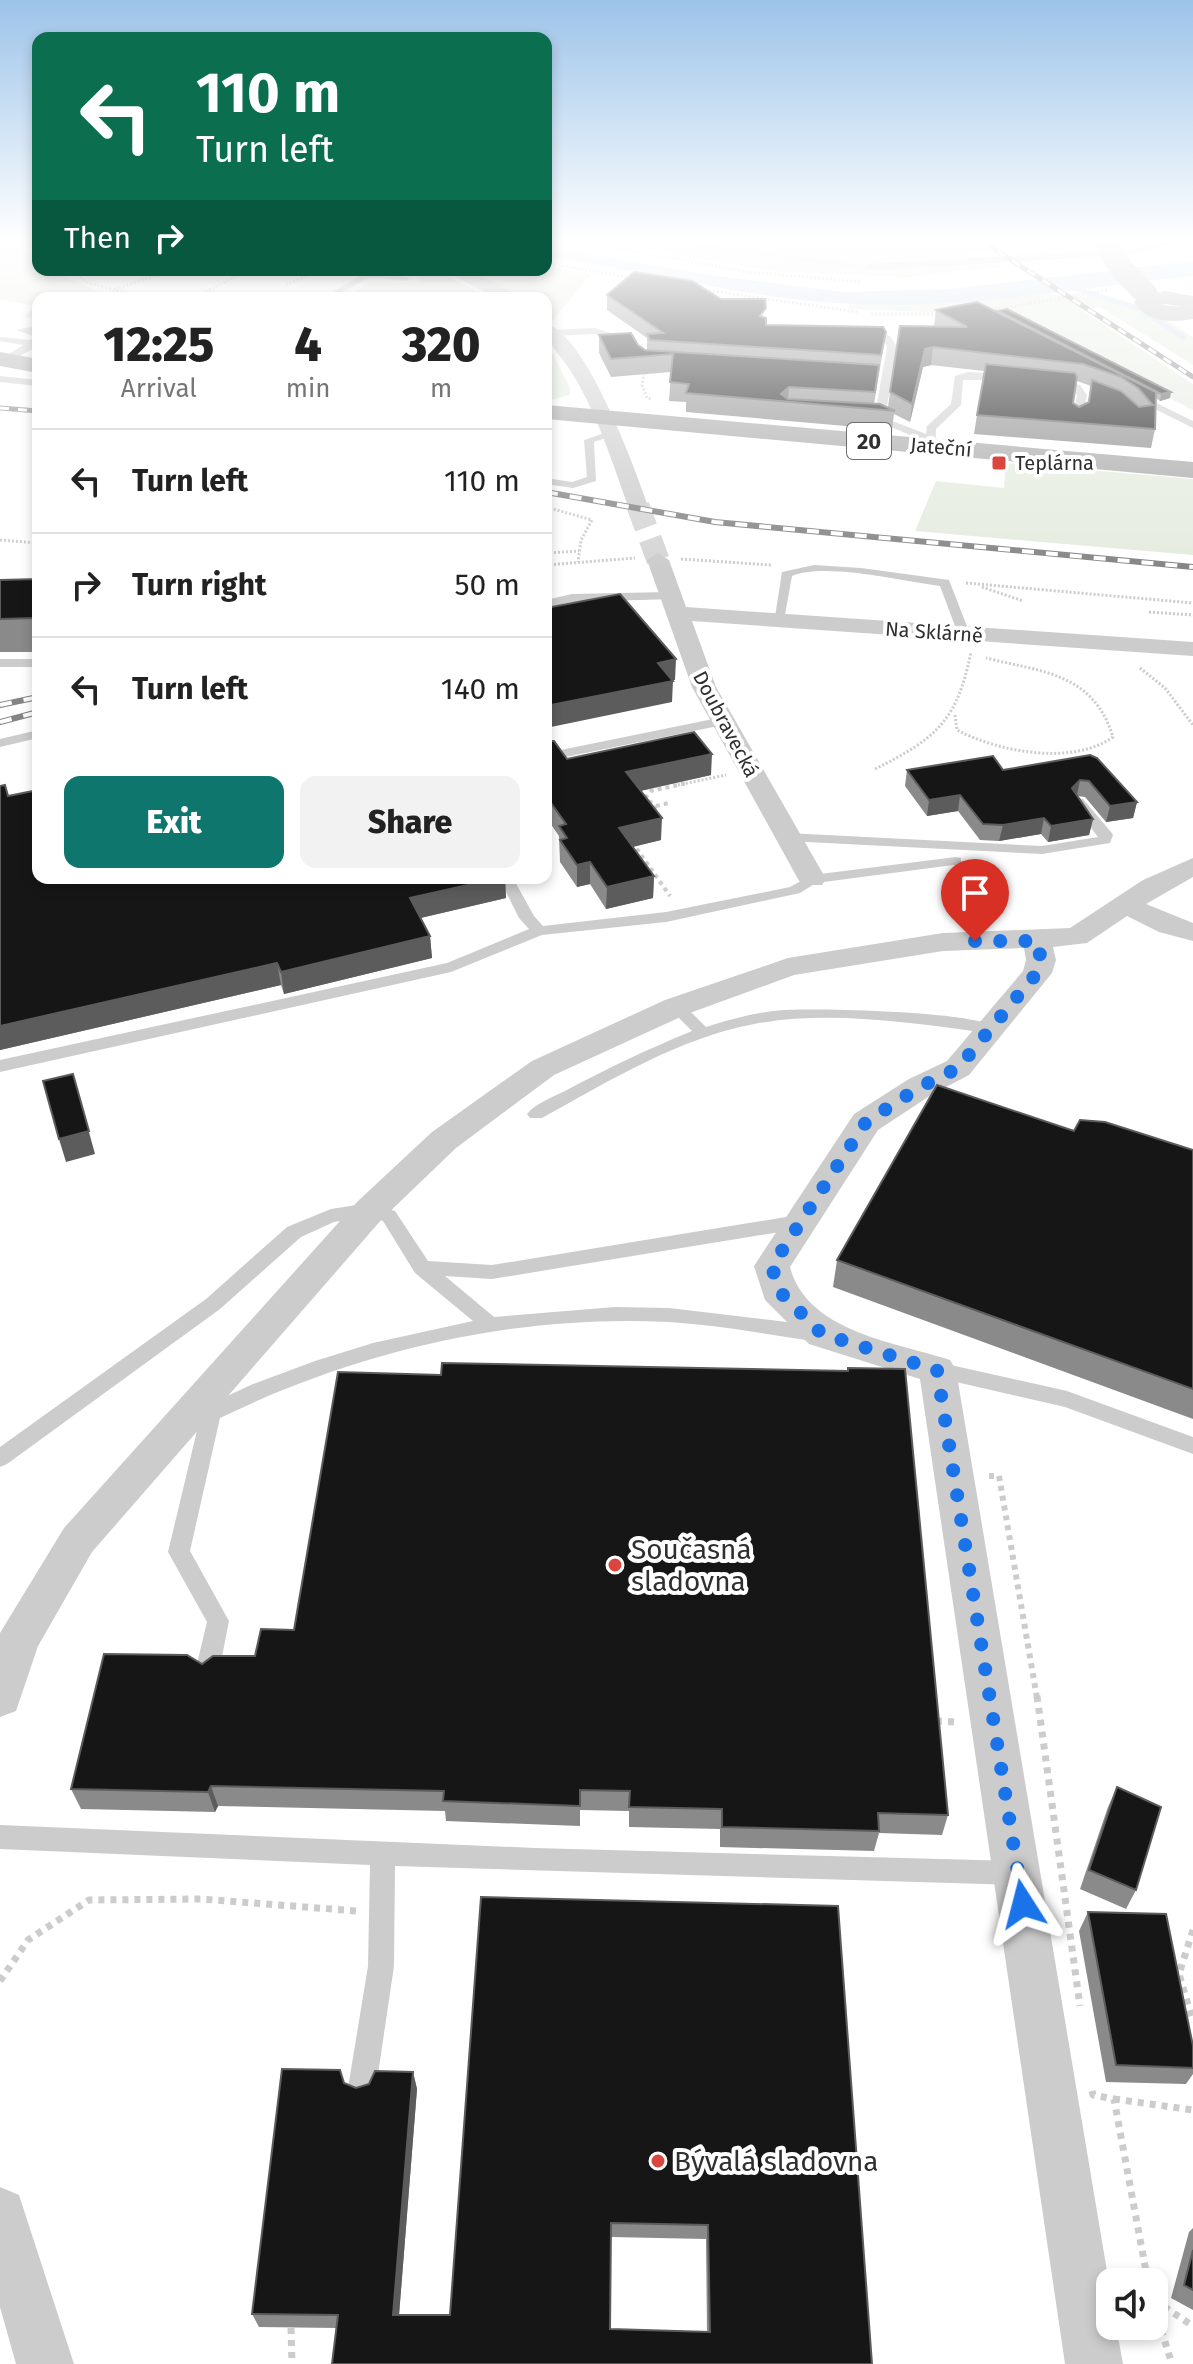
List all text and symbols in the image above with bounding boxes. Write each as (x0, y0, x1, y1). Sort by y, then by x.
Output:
text: 110 m (196, 60, 340, 127)
icon: left (64, 64, 168, 168)
text: Turn left (196, 128, 334, 172)
icon: right (147, 216, 191, 260)
text: Then (64, 220, 131, 256)
text: 12:25 (104, 316, 214, 374)
text: 4 (294, 316, 322, 374)
text: 320 (402, 316, 480, 374)
text: Arrival (121, 373, 197, 404)
text: min (286, 373, 331, 404)
text: m (430, 373, 452, 404)
road number: 20 (847, 423, 891, 459)
street label: Jateční (909, 432, 973, 462)
place label: Teplárna (1015, 451, 1094, 475)
marker: Teplárna (990, 454, 1008, 472)
icon: left (64, 459, 108, 503)
text: Turn left (132, 463, 248, 499)
text: 110 m (444, 463, 520, 499)
icon: right (64, 563, 108, 607)
text: Turn right (132, 567, 267, 603)
text: 50 m (455, 567, 520, 603)
street label: Na Sklárně (884, 617, 984, 647)
icon: left (64, 667, 108, 711)
street label: Doubravecká (688, 667, 764, 781)
text: Turn left (132, 671, 248, 707)
text: 140 m (441, 671, 520, 707)
button: Exit (64, 776, 284, 868)
button: Share (300, 776, 520, 868)
pin (941, 859, 1009, 941)
icon: arrive (953, 871, 997, 915)
place label: Současná sladovna (631, 1533, 752, 1598)
marker: Současná sladovna (606, 1556, 624, 1574)
position arrow (981, 1862, 1065, 1946)
place label: Bývalá sladovna (674, 2145, 879, 2178)
marker: Bývalá sladovna (649, 2152, 667, 2170)
map controls (1096, 2268, 1168, 2340)
button: sound (1096, 2268, 1168, 2340)

